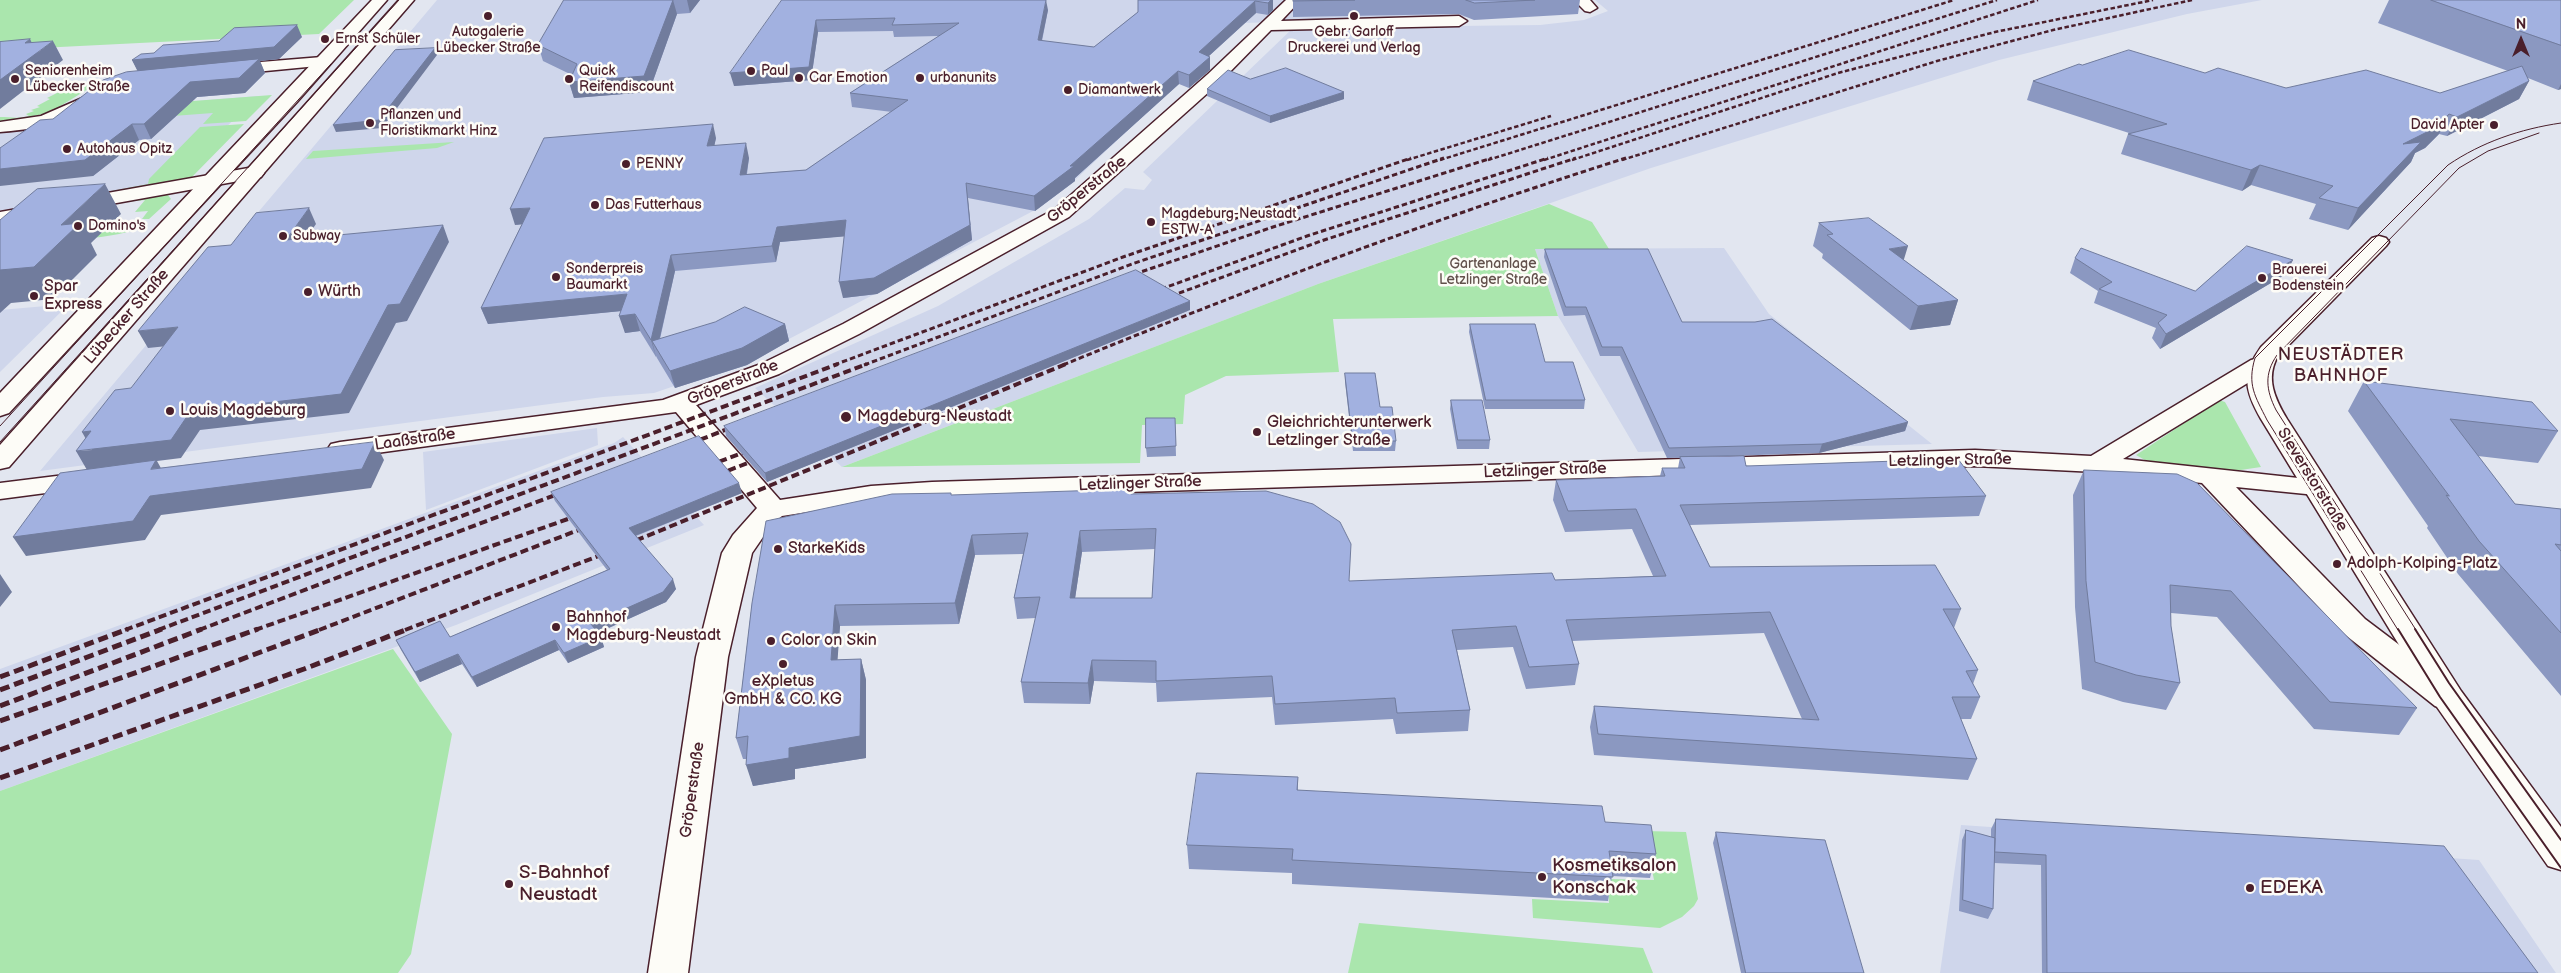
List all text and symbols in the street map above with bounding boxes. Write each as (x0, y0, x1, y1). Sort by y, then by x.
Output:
marker: Autogalerie Lübecker Straße (482, 10, 494, 22)
marker: Gebr. Garloff Druckerei und Verlag (1348, 10, 1360, 22)
north arrow (2496, 15, 2546, 65)
text: N (2516, 16, 2526, 33)
place label: Autogalerie Lübecker Straße (436, 24, 540, 56)
place label: Gebr. Garloff Druckerei und Verlag (1288, 24, 1420, 56)
place label: Ernst Schüler (335, 31, 420, 47)
marker: Ernst Schüler (319, 33, 331, 45)
place label: Seniorenheim Lübecker Straße (25, 63, 130, 95)
place label: Quick Reifendiscount (579, 63, 674, 95)
place label: Paul (761, 63, 788, 79)
marker: Paul (745, 65, 757, 77)
place label: Car Emotion (809, 70, 888, 86)
place label: urbanunits (930, 70, 997, 86)
marker: Car Emotion (793, 72, 805, 84)
marker: urbanunits (914, 72, 926, 84)
marker: Seniorenheim Lübecker Straße (9, 73, 21, 85)
marker: Quick Reifendiscount (563, 73, 575, 85)
place label: Diamantwerk (1078, 82, 1161, 98)
marker: Diamantwerk (1062, 84, 1074, 96)
place label: Pflanzen und Floristikmarkt Hinz (380, 107, 497, 140)
marker: Pflanzen und Floristikmarkt Hinz (364, 117, 376, 129)
place label: David Apter (2411, 117, 2484, 133)
marker: David Apter (2488, 119, 2500, 131)
place label: Autohaus Opitz (77, 141, 172, 157)
marker: Autohaus Opitz (61, 143, 73, 155)
street label: Gröperstraße (1043, 152, 1131, 228)
place label: PENNY (636, 156, 683, 172)
marker: PENNY (620, 158, 632, 170)
place label: Das Futterhaus (605, 197, 702, 213)
marker: Das Futterhaus (589, 199, 601, 211)
place label: Magdeburg-Neustadt ESTW-A (1161, 206, 1297, 238)
marker: Magdeburg-Neustadt ESTW-A (1145, 216, 1157, 228)
place label: Domino's (88, 218, 146, 234)
marker: Domino's (72, 220, 84, 232)
place label: Subway (293, 228, 341, 244)
marker: Subway (277, 230, 289, 242)
park label: Gartenanlage Letzlinger Straße (1439, 256, 1547, 288)
place label: Sonderpreis Baumarkt (566, 261, 643, 294)
place label: Brauerei Bodenstein (2272, 262, 2344, 294)
street label: Lübecker Straße (80, 265, 174, 369)
marker: Sonderpreis Baumarkt (550, 271, 562, 283)
marker: Brauerei Bodenstein (2256, 272, 2268, 284)
place label: Spar Express (44, 277, 102, 315)
place label: Würth (318, 282, 361, 302)
marker: Würth (302, 286, 314, 298)
marker: Spar Express (28, 290, 40, 302)
district label: NEUSTÄDTER BAHNHOF (2276, 344, 2406, 386)
street label: Gröperstraße (685, 356, 781, 410)
place label: Louis Magdeburg (180, 401, 306, 421)
marker: Louis Magdeburg (164, 405, 176, 417)
place label: Magdeburg-Neustadt (857, 407, 1012, 427)
marker: Magdeburg-Neustadt (839, 410, 853, 424)
place label: Gleichrichterunterwerk Letzlinger Straße (1267, 413, 1431, 451)
street label: Laaßstraße (373, 425, 457, 455)
street label: Sieverstorstraße (2272, 425, 2352, 535)
marker: Gleichrichterunterwerk Letzlinger Straße (1251, 426, 1263, 438)
street label: Letzlinger Straße (1888, 450, 2012, 472)
street label: Letzlinger Straße (1483, 459, 1607, 483)
street label: Letzlinger Straße (1078, 472, 1202, 496)
place label: StarkeKids (788, 539, 865, 559)
marker: StarkeKids (772, 543, 784, 555)
place label: Adolph-Kolping-Platz (2347, 554, 2497, 574)
marker: Adolph-Kolping-Platz (2331, 558, 2343, 570)
place label: Bahnhof Magdeburg-Neustadt (566, 608, 721, 646)
marker: Bahnhof Magdeburg-Neustadt (550, 621, 562, 633)
place label: Color on Skin (781, 631, 877, 651)
marker: Color on Skin (765, 635, 777, 647)
marker: eXpletus GmbH & CO. KG (777, 658, 789, 670)
place label: eXpletus GmbH & CO. KG (724, 672, 842, 710)
street label: Gröperstraße (677, 741, 709, 839)
place label: Kosmetiksalon Konschak (1552, 855, 1677, 899)
place label: S-Bahnhof Neustadt (519, 862, 610, 906)
marker: Kosmetiksalon Konschak (1536, 871, 1548, 883)
place label: EDEKA (2260, 877, 2323, 899)
marker: S-Bahnhof Neustadt (503, 878, 515, 890)
marker: EDEKA (2244, 882, 2256, 894)

